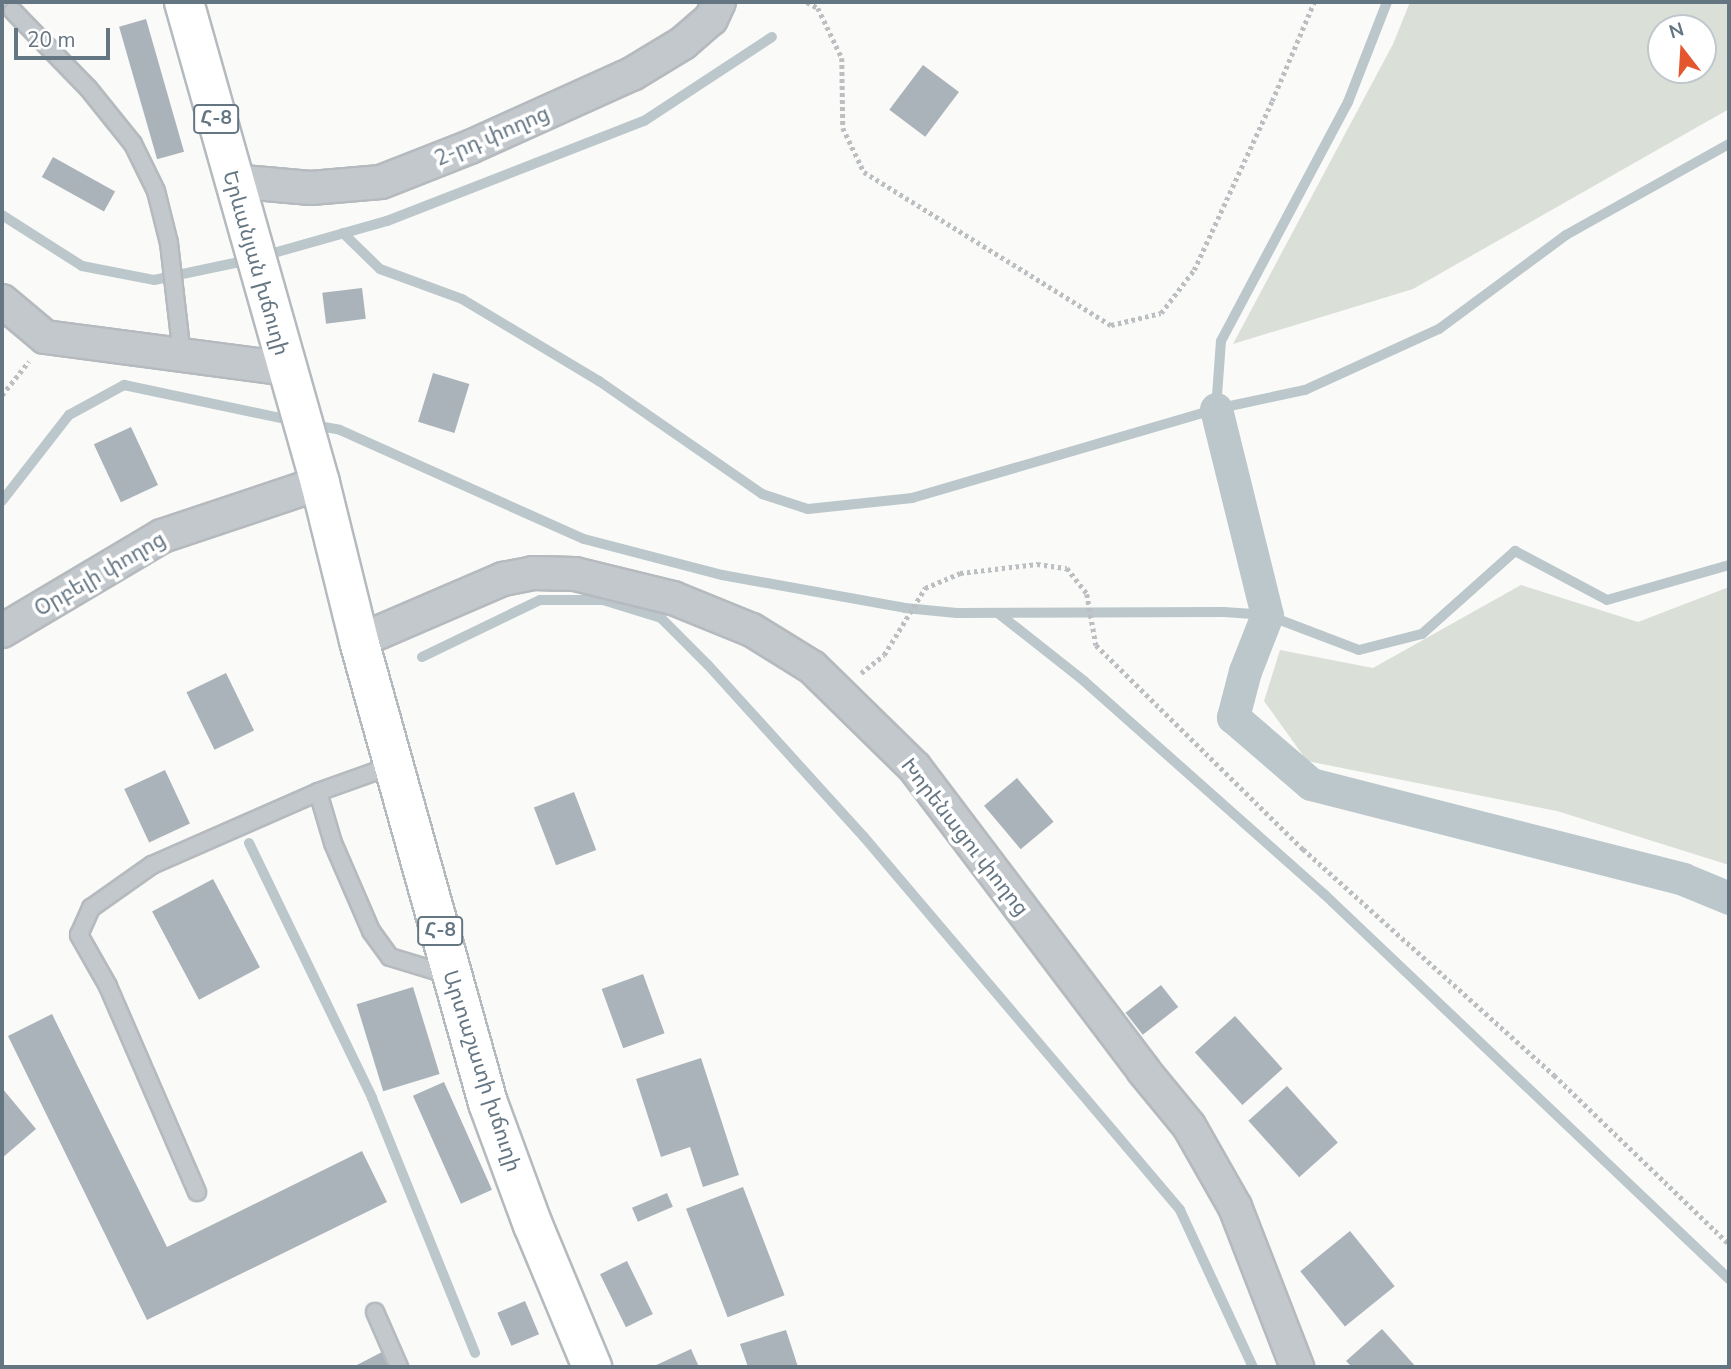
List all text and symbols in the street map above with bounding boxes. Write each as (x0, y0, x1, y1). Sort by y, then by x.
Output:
scale bar (18, 14, 114, 58)
north arrow (1647, 14, 1717, 84)
text: N (1666, 16, 1687, 45)
text: 20 m (27, 26, 76, 54)
street label: 2-րդ փողոց (431, 101, 553, 171)
road number: Հ-8 (192, 104, 241, 134)
street label: Երևանյան խճուղի (218, 168, 294, 358)
street label: Օրբելի փողոց (30, 526, 170, 622)
street label: Խորենացու փողոց (896, 753, 1034, 921)
road number: Հ-8 (416, 916, 464, 946)
street label: Արտաշատի խճուղի (438, 967, 526, 1175)

